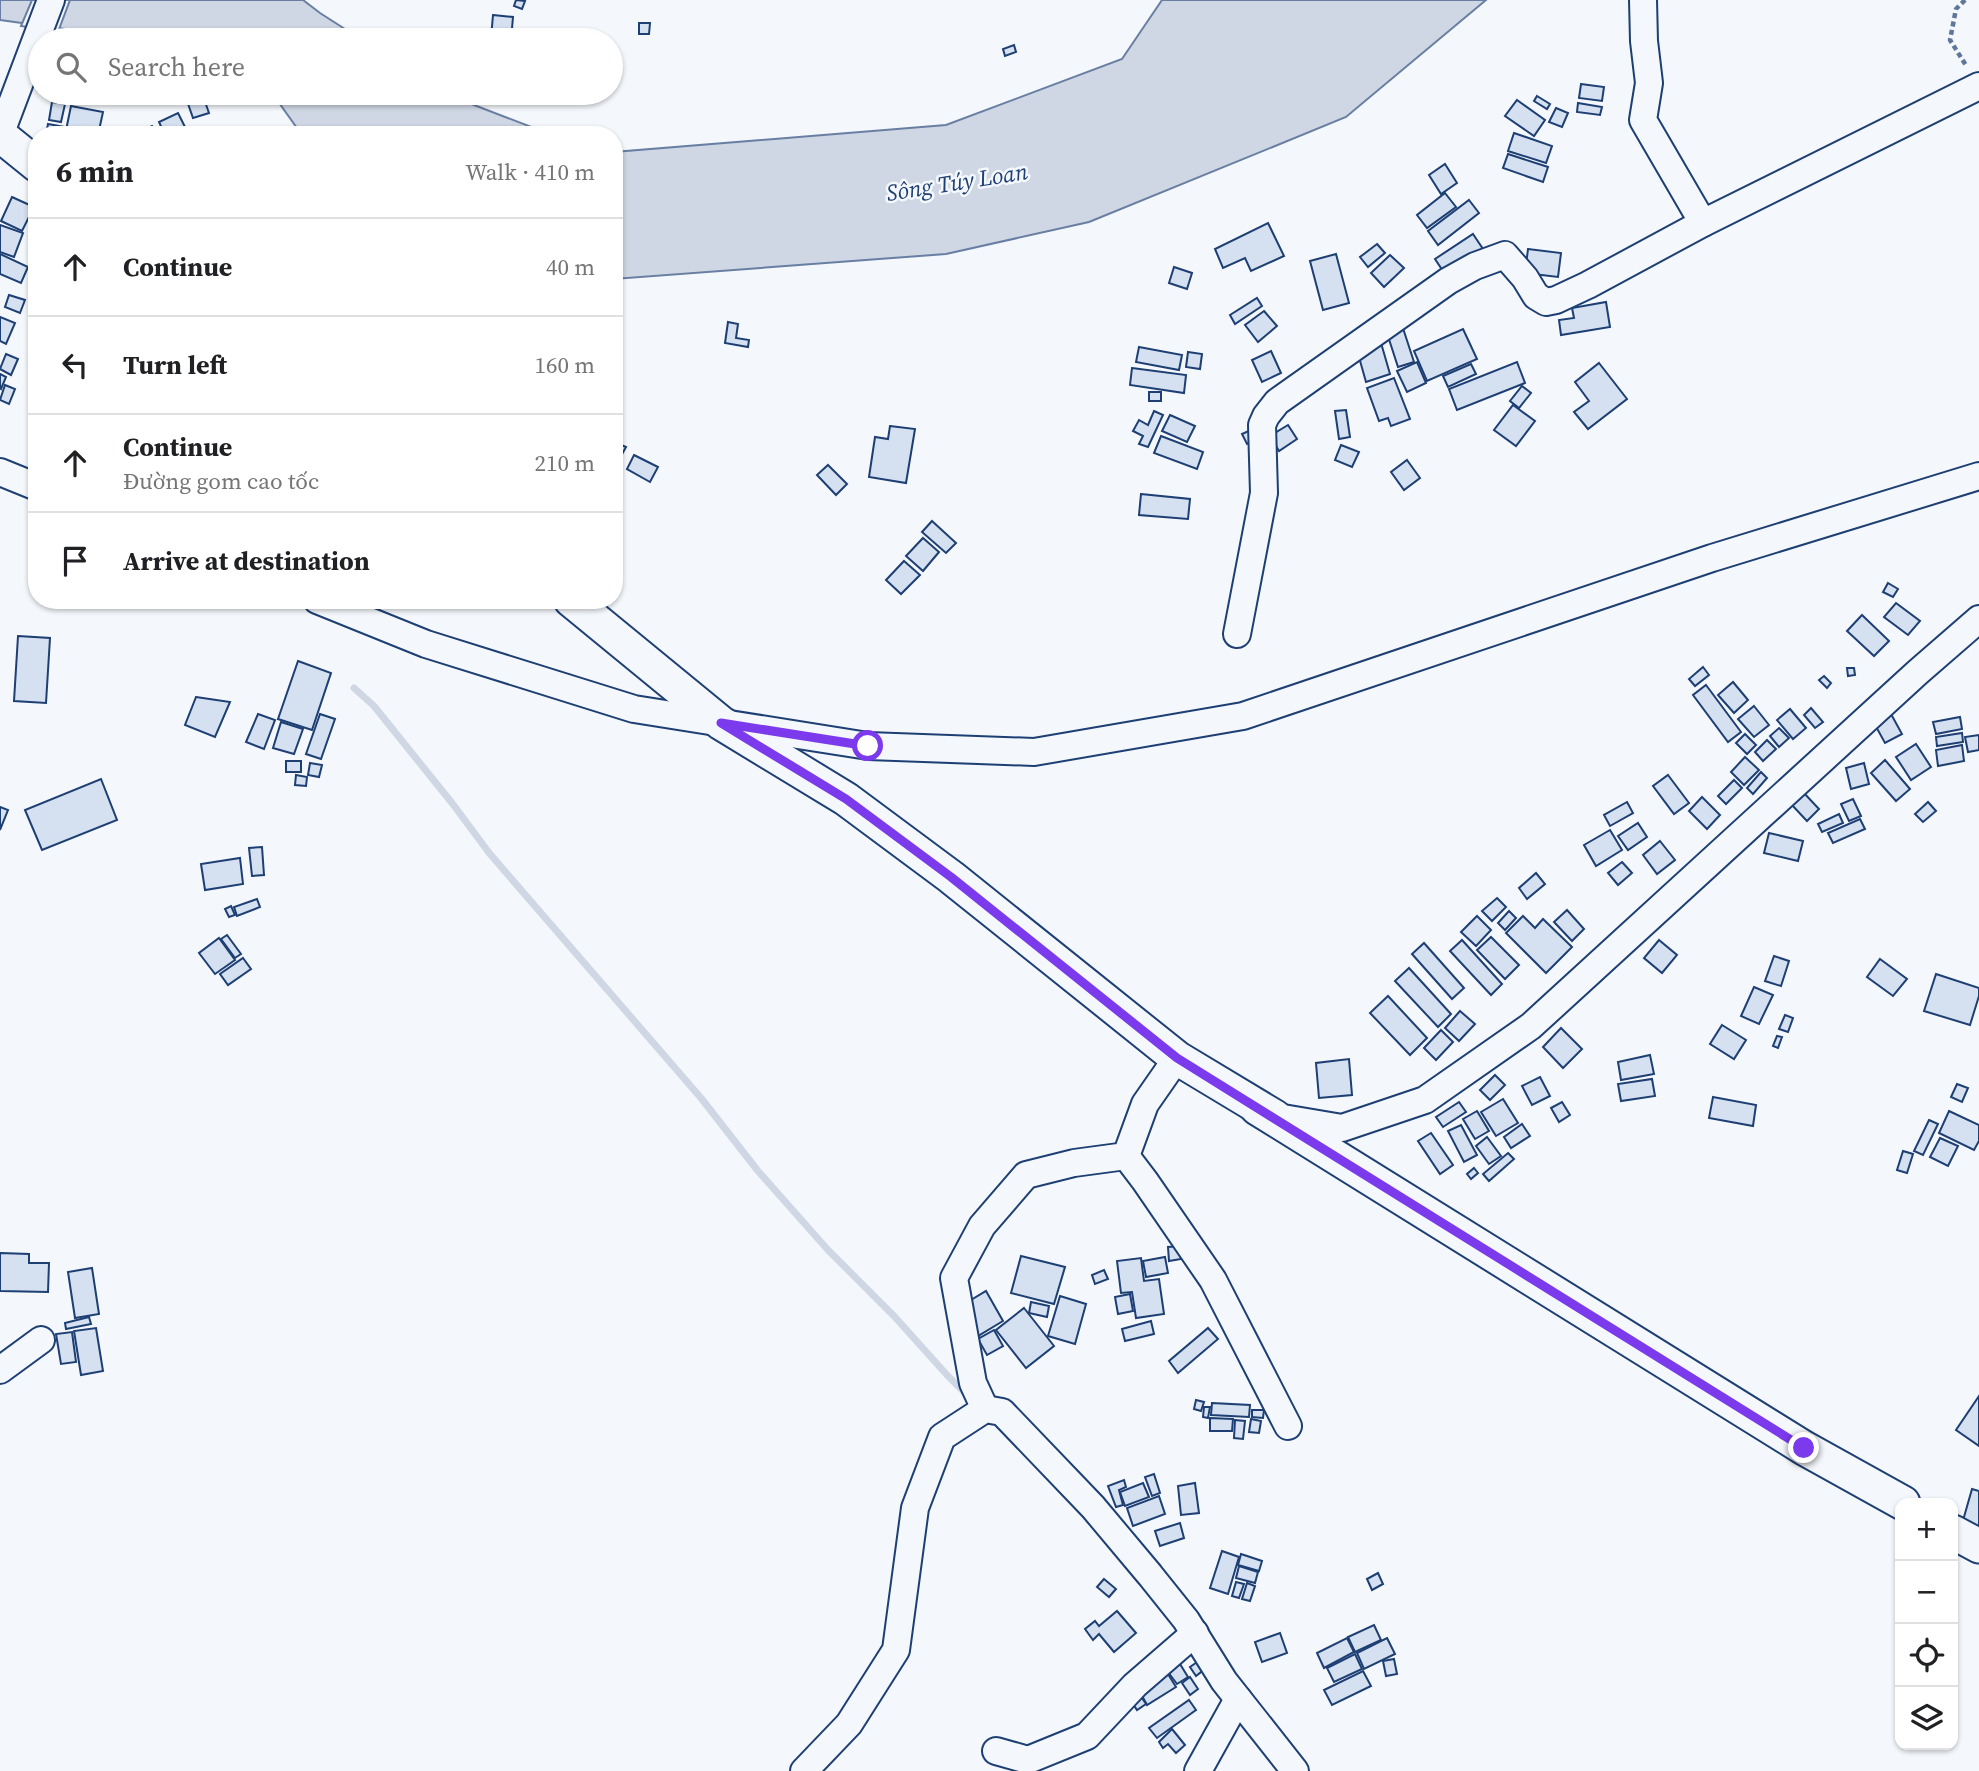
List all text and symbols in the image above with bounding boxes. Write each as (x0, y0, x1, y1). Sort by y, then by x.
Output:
search box (28, 28, 623, 105)
icon: search (52, 48, 90, 86)
text: Search here (108, 49, 245, 85)
text: 6 min (56, 151, 134, 192)
water label: Sông Túy Loan (884, 155, 1030, 209)
text: Walk · 410 m (465, 156, 595, 188)
icon: ahead (56, 248, 94, 286)
text: Continue (123, 249, 232, 285)
text: 40 m (546, 251, 595, 283)
icon: left (56, 346, 94, 384)
text: Turn left (123, 347, 227, 383)
text: 160 m (534, 349, 595, 381)
text: Continue (123, 429, 232, 465)
icon: ahead (56, 444, 94, 482)
text: 210 m (534, 447, 595, 479)
text: Đường gom cao tốc (123, 465, 319, 497)
icon: arrive (56, 542, 94, 580)
text: Arrive at destination (123, 543, 370, 579)
route start (852, 730, 883, 761)
route end (1788, 1432, 1819, 1463)
map controls (1895, 1498, 1958, 1750)
button: + (1895, 1498, 1958, 1561)
button: − (1895, 1561, 1958, 1624)
button: locate (1895, 1624, 1958, 1687)
button: layers (1895, 1687, 1958, 1750)

